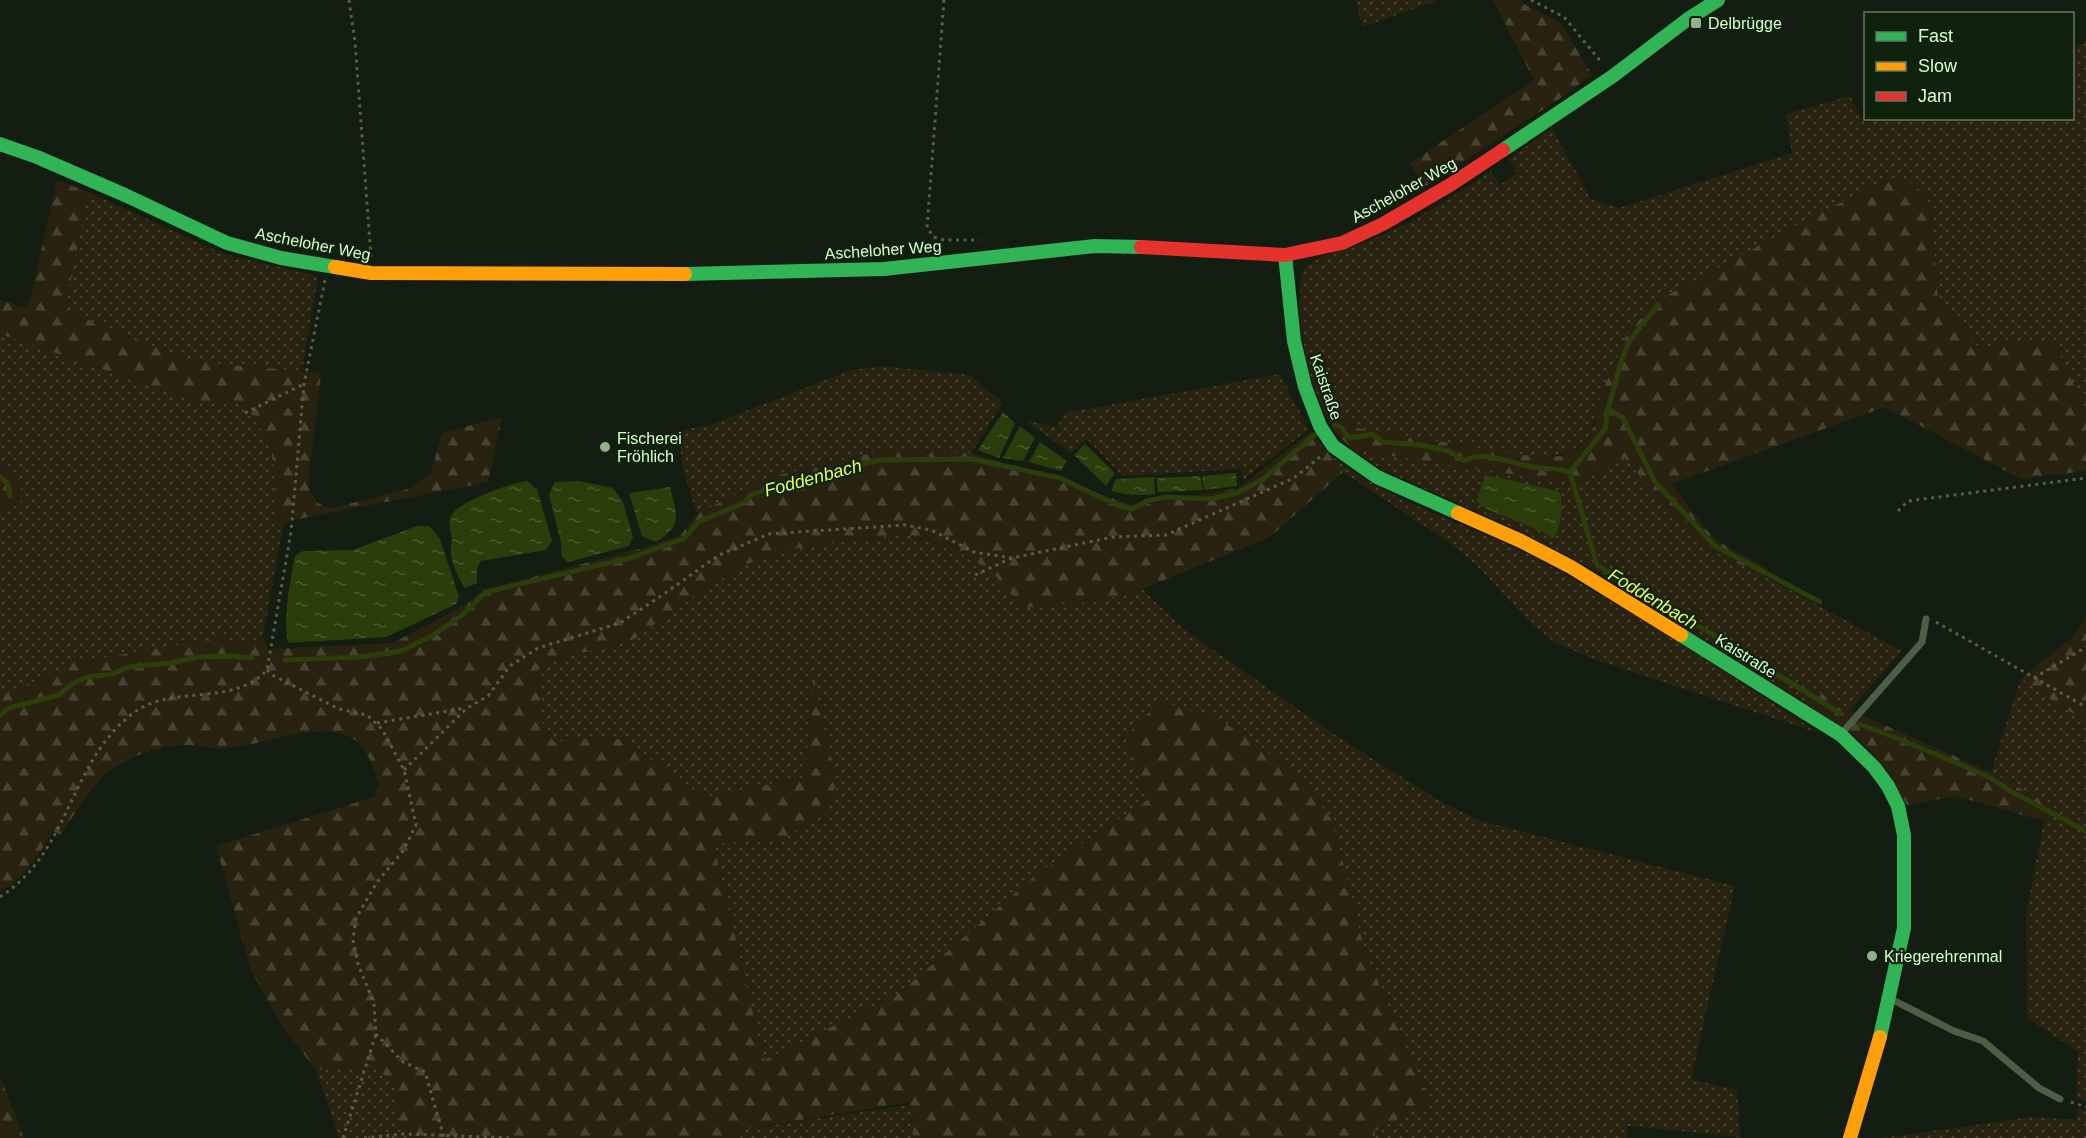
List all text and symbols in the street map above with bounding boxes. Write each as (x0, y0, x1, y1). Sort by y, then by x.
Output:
legend (1864, 12, 2074, 120)
place label: Delbrügge (1708, 15, 1782, 32)
marker: Delbrügge (1689, 16, 1703, 30)
text: Fast (1918, 26, 1953, 46)
text: Slow (1918, 56, 1958, 76)
text: Jam (1918, 86, 1952, 106)
street label: Ascheloher Weg (1349, 154, 1459, 226)
street label: Ascheloher Weg (254, 224, 372, 264)
street label: Ascheloher Weg (824, 237, 942, 263)
street label: Kaistraße (1307, 352, 1345, 422)
place label: Fischerei Fröhlich (617, 430, 682, 465)
marker: Fischerei Fröhlich (598, 440, 612, 454)
water label: Foddenbach (762, 455, 864, 501)
water label: Foddenbach (1605, 565, 1701, 633)
street label: Kaistraße (1712, 631, 1780, 681)
place label: Kriegerehrenmal (1884, 948, 2002, 965)
marker: Kriegerehrenmal (1865, 949, 1879, 963)

